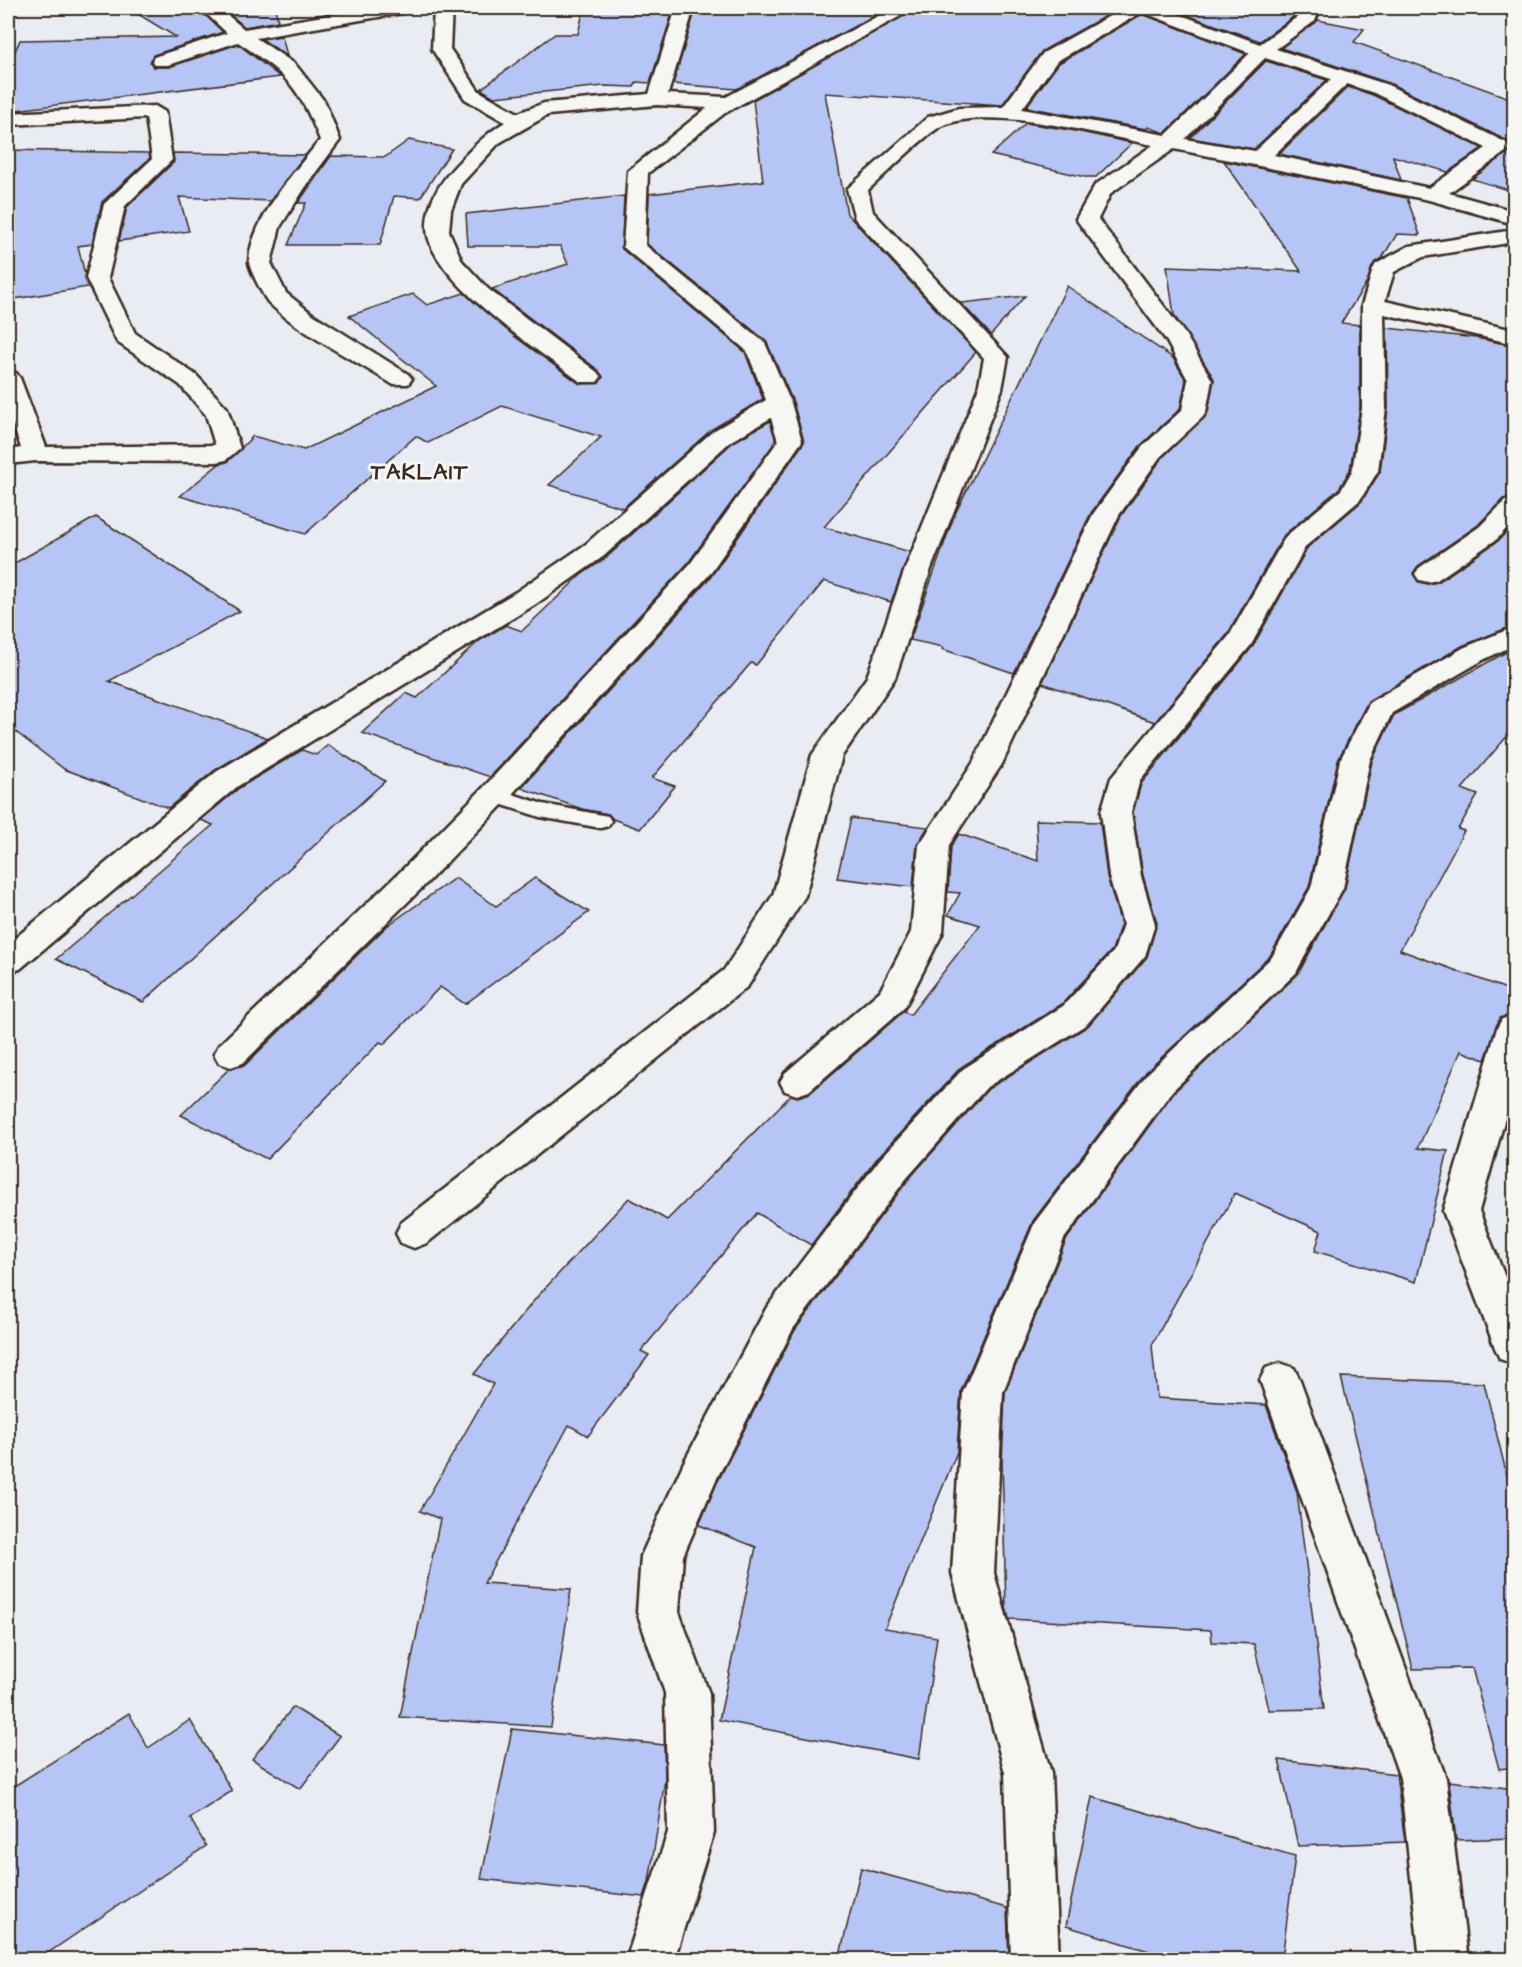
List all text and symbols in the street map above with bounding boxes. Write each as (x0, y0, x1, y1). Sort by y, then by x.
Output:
district label: TAKLAIT (370, 457, 469, 488)

